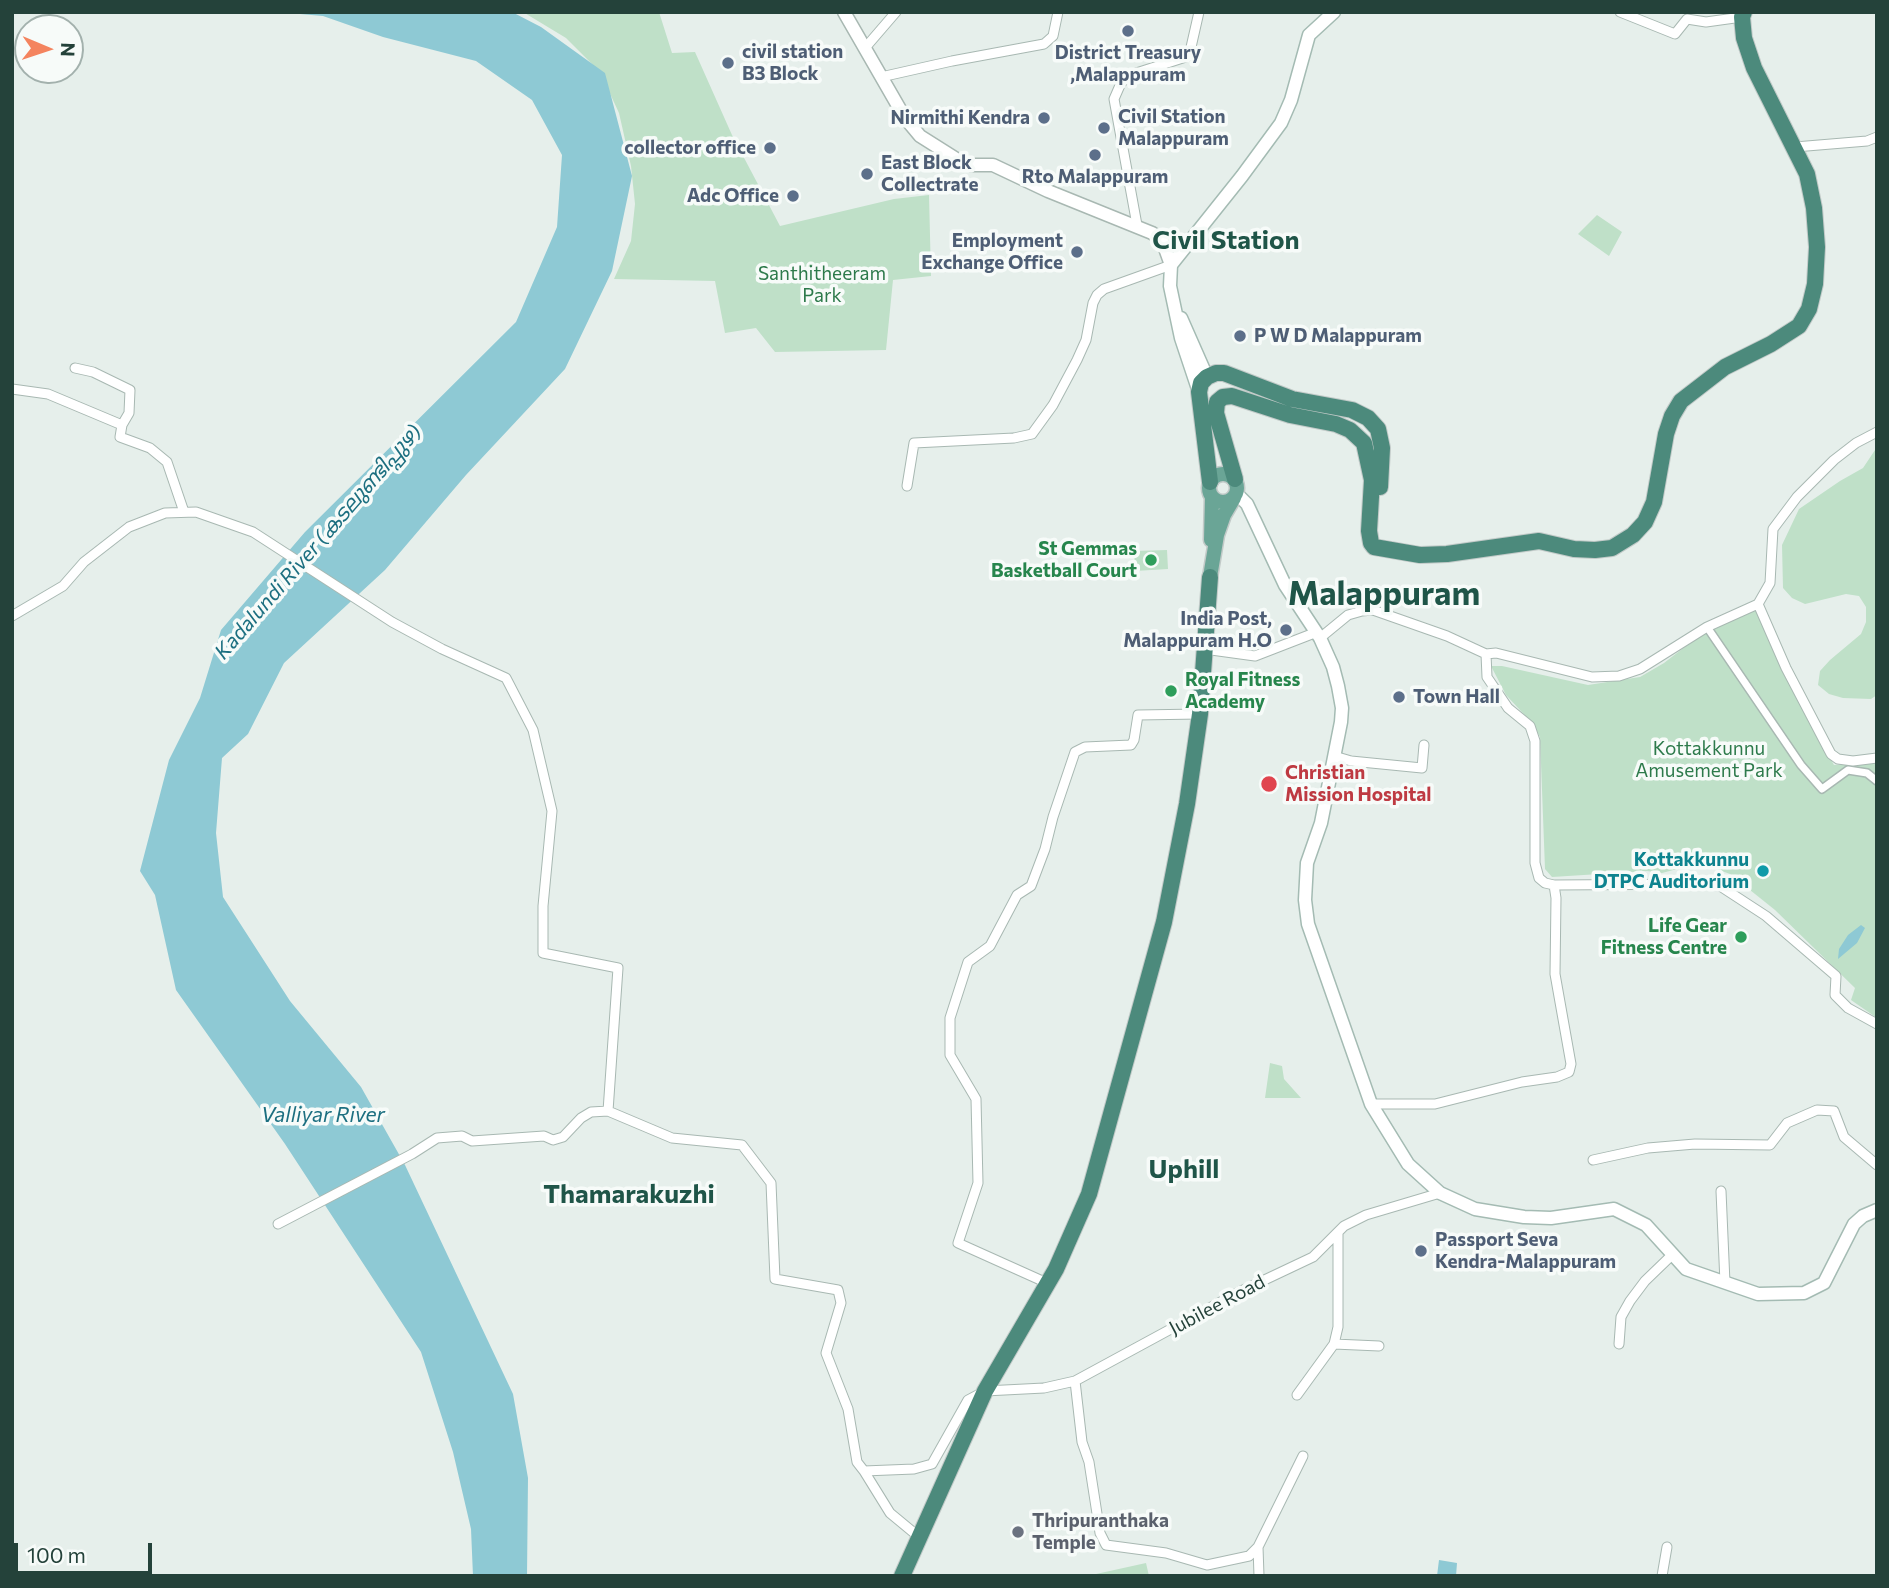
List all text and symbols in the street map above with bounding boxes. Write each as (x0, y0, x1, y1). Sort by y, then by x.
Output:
north arrow (14, 14, 84, 84)
marker: District Treasury ,Malappuram (1120, 23, 1136, 39)
place label: civil station B3 Block (742, 41, 843, 85)
text: N (57, 42, 80, 57)
place label: District Treasury ,Malappuram (1055, 42, 1201, 86)
marker: civil station B3 Block (720, 55, 736, 71)
place label: Civil Station Malappuram (1118, 106, 1229, 150)
place label: Nirmithi Kendra (891, 107, 1030, 129)
marker: Nirmithi Kendra (1036, 110, 1052, 126)
marker: Civil Station Malappuram (1096, 120, 1112, 136)
place label: collector office (624, 137, 756, 159)
marker: collector office (762, 140, 778, 156)
marker: Rto Malappuram (1087, 147, 1103, 163)
place label: East Block Collectrate (881, 152, 979, 196)
marker: East Block Collectrate (859, 166, 875, 182)
place label: Rto Malappuram (1022, 166, 1168, 188)
place label: Adc Office (687, 185, 779, 207)
marker: Adc Office (785, 188, 801, 204)
district label: Civil Station (1152, 224, 1300, 256)
place label: Employment Exchange Office (921, 230, 1063, 274)
marker: Employment Exchange Office (1069, 244, 1085, 260)
park label: Santhitheeram Park (758, 263, 886, 307)
place label: P W D Malappuram (1254, 325, 1422, 347)
marker: P W D Malappuram (1232, 328, 1248, 344)
water label: Kadalundi River (കടലുണ്ടിപ്പുഴ) (209, 420, 427, 664)
place label: St Gemmas Basketball Court (991, 538, 1137, 582)
marker: St Gemmas Basketball Court (1143, 552, 1159, 568)
district label: Malappuram (1288, 574, 1480, 614)
place label: India Post, Malappuram H.O (1123, 608, 1272, 652)
marker: India Post, Malappuram H.O (1278, 622, 1294, 638)
place label: Royal Fitness Academy (1185, 669, 1300, 713)
marker: Royal Fitness Academy (1163, 683, 1179, 699)
place label: Town Hall (1413, 686, 1500, 708)
marker: Town Hall (1391, 689, 1407, 705)
park label: Kottakkunnu Amusement Park (1635, 738, 1783, 782)
place label: Christian Mission Hospital (1285, 762, 1432, 806)
marker: Christian Mission Hospital (1259, 774, 1279, 794)
place label: Kottakkunnu DTPC Auditorium (1594, 849, 1749, 893)
marker: Kottakkunnu DTPC Auditorium (1755, 863, 1771, 879)
place label: Life Gear Fitness Centre (1601, 915, 1727, 959)
marker: Life Gear Fitness Centre (1733, 929, 1749, 945)
water label: Valliyar River (261, 1102, 385, 1128)
district label: Uphill (1149, 1153, 1219, 1185)
district label: Thamarakuzhi (543, 1178, 715, 1210)
place label: Passport Seva Kendra-Malappuram (1435, 1229, 1616, 1273)
marker: Passport Seva Kendra-Malappuram (1413, 1243, 1429, 1259)
street label: Jubilee Road (1165, 1270, 1269, 1340)
place label: Thripuranthaka Temple (1032, 1510, 1169, 1554)
marker: Thripuranthaka Temple (1010, 1524, 1026, 1540)
scale bar (18, 1528, 156, 1572)
text: 100 m (27, 1542, 86, 1567)

